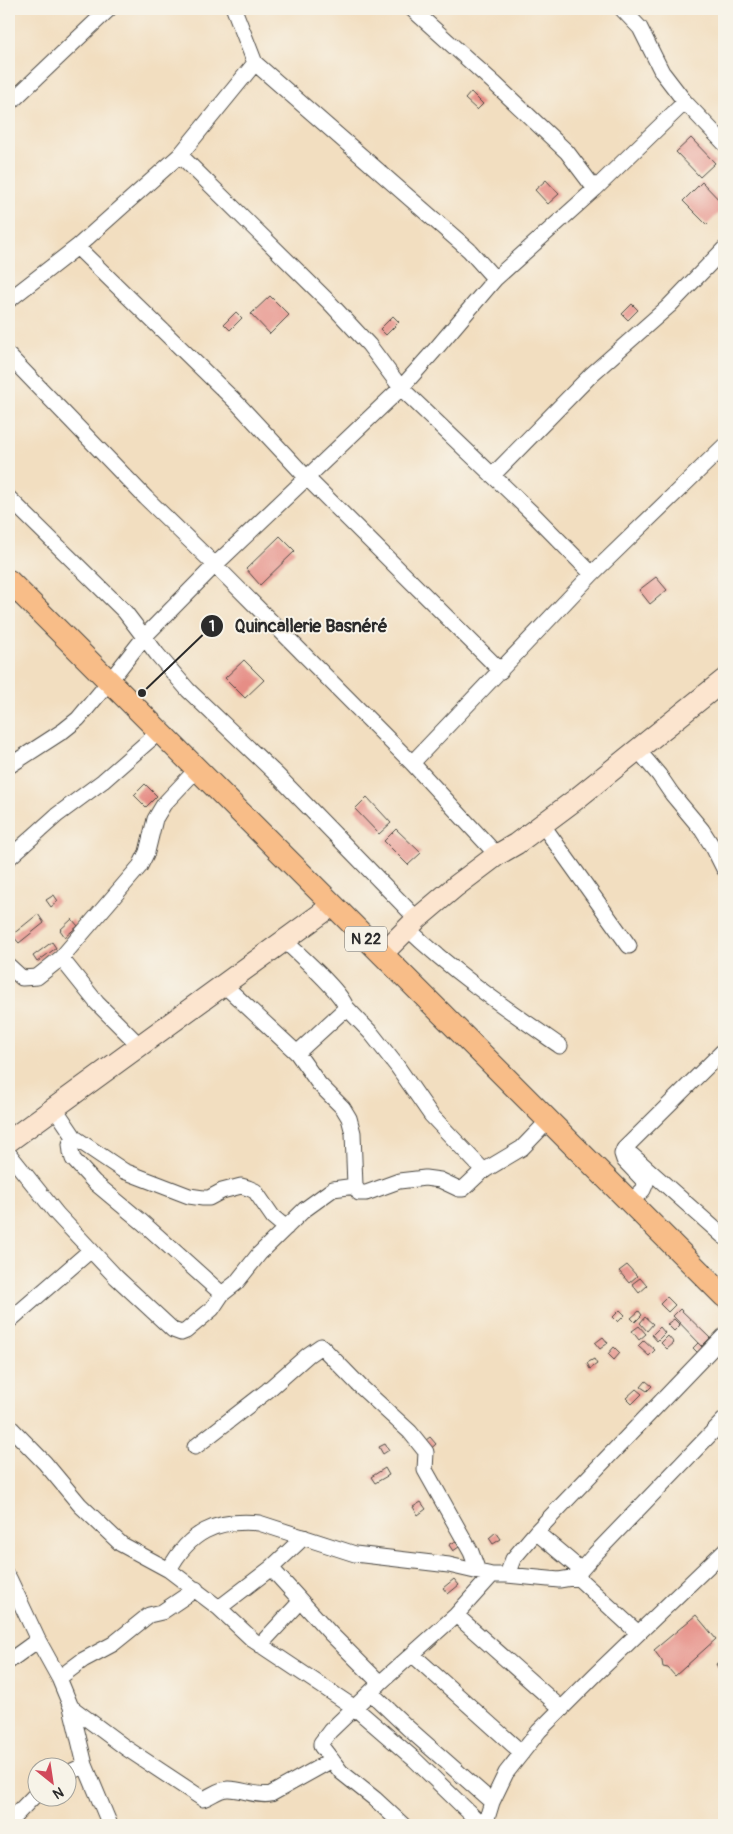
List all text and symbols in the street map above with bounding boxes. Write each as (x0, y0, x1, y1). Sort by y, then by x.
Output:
callout: Quincallerie Basnéré (200, 609, 398, 642)
text: Quincallerie Basnéré (235, 615, 388, 638)
text: 1 (209, 617, 215, 636)
road number: N 22 (345, 926, 387, 952)
north arrow (28, 1756, 78, 1806)
text: N (50, 1783, 67, 1803)

